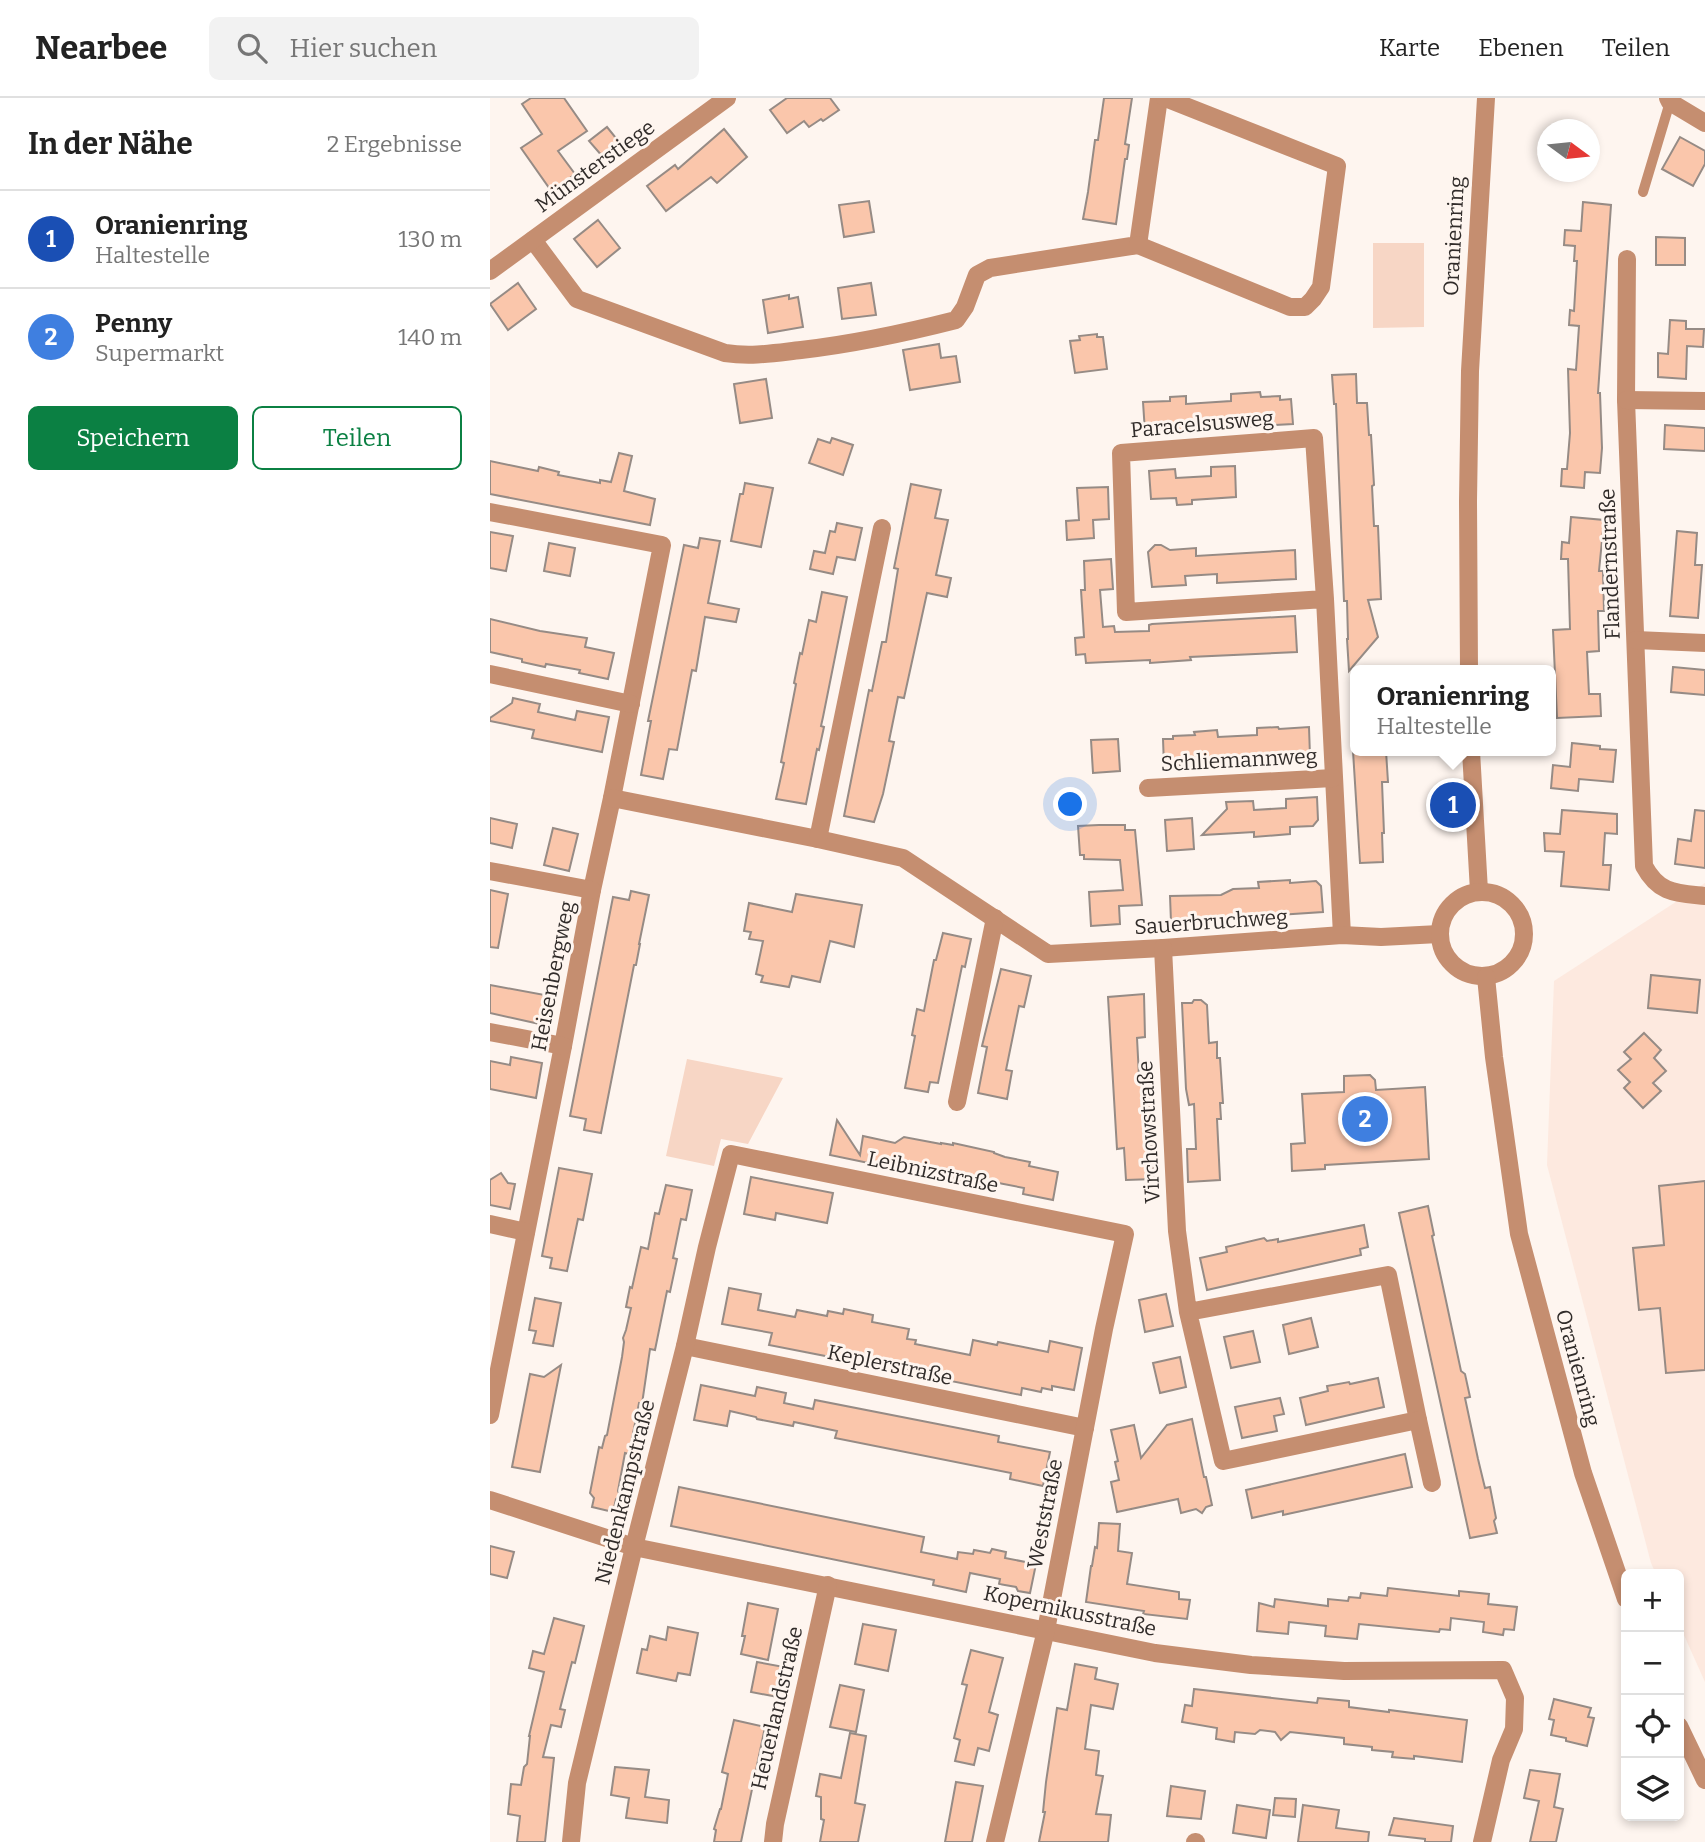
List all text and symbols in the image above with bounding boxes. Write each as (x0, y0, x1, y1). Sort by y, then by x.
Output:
search box (209, 17, 699, 80)
text: Nearbee (35, 28, 167, 68)
icon: search (233, 29, 271, 67)
text: Hier suchen (289, 33, 437, 64)
text: Karte (1379, 34, 1440, 62)
text: Ebenen (1478, 34, 1564, 62)
text: Teilen (1602, 34, 1670, 62)
street label: Münsterstiege (530, 114, 660, 218)
north arrow (1537, 119, 1600, 182)
text: In der Nähe (28, 126, 193, 162)
text: 2 Ergebnisse (327, 130, 462, 158)
street label: Oranienring (1438, 175, 1470, 297)
text: Oranienring (95, 210, 248, 241)
text: 1 (46, 225, 56, 253)
text: 130 m (398, 225, 462, 253)
text: Haltestelle (95, 241, 210, 269)
text: Penny (95, 308, 172, 339)
text: 2 (45, 323, 57, 351)
text: 140 m (398, 323, 462, 351)
text: Supermarkt (95, 339, 224, 367)
street label: Paracelsusweg (1129, 405, 1275, 443)
button: Speichern (28, 406, 238, 470)
button: Teilen (252, 406, 462, 470)
street label: Flandernstraße (1594, 488, 1626, 640)
popup (1350, 665, 1556, 756)
text: Oranienring (1377, 681, 1529, 712)
text: Haltestelle (1377, 712, 1492, 740)
street label: Schliemannweg (1160, 743, 1318, 777)
pin: 1 (1430, 779, 1476, 831)
your location (1053, 787, 1087, 821)
street label: Heisenbergweg (526, 898, 580, 1053)
street label: Sauerbruchweg (1133, 904, 1289, 940)
street label: Virchowstraße (1132, 1060, 1166, 1204)
pin: 2 (1342, 1093, 1388, 1145)
street label: Leibnizstraße (865, 1145, 1001, 1199)
street label: Oranienring (1550, 1307, 1606, 1430)
street label: Keplerstraße (825, 1339, 955, 1391)
street label: Niedenkampstraße (589, 1397, 661, 1587)
street label: Weststraße (1022, 1457, 1068, 1571)
map controls (1621, 1569, 1684, 1821)
button: + (1621, 1569, 1684, 1632)
street label: Kopernikusstraße (981, 1580, 1159, 1642)
street label: Heuerlandstraße (746, 1624, 808, 1792)
button: − (1621, 1632, 1684, 1695)
button: locate (1621, 1695, 1684, 1758)
button: layers (1621, 1758, 1684, 1821)

